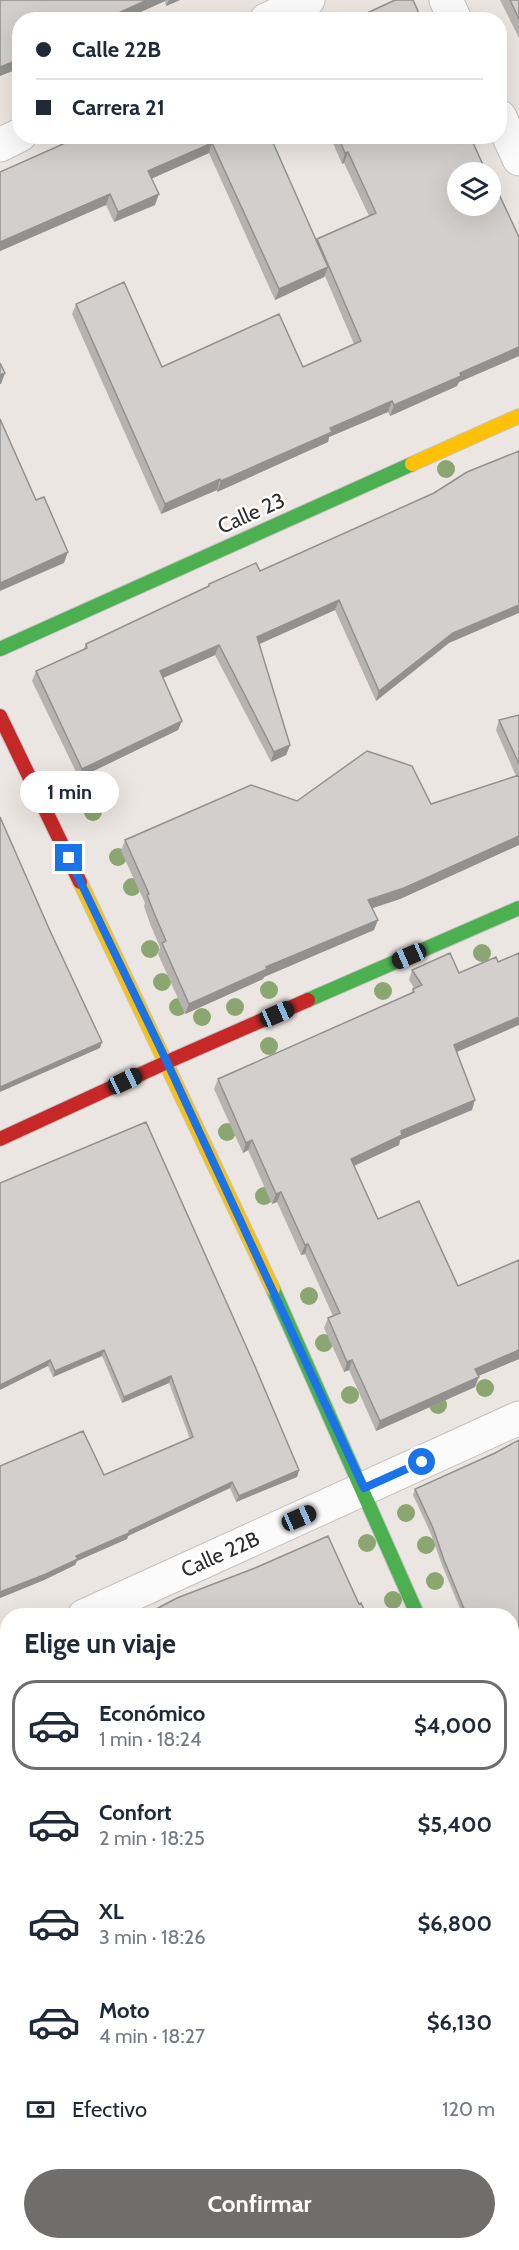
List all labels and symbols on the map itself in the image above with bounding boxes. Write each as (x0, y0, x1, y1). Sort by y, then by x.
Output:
street label: Calle 23 (214, 487, 288, 539)
callout: 1 min (20, 771, 118, 813)
route end (55, 844, 82, 871)
car (389, 940, 429, 972)
car (257, 998, 297, 1030)
car (105, 1065, 145, 1097)
route start (408, 1448, 435, 1475)
car (279, 1502, 319, 1534)
street label: Calle 22B (177, 1526, 263, 1582)

